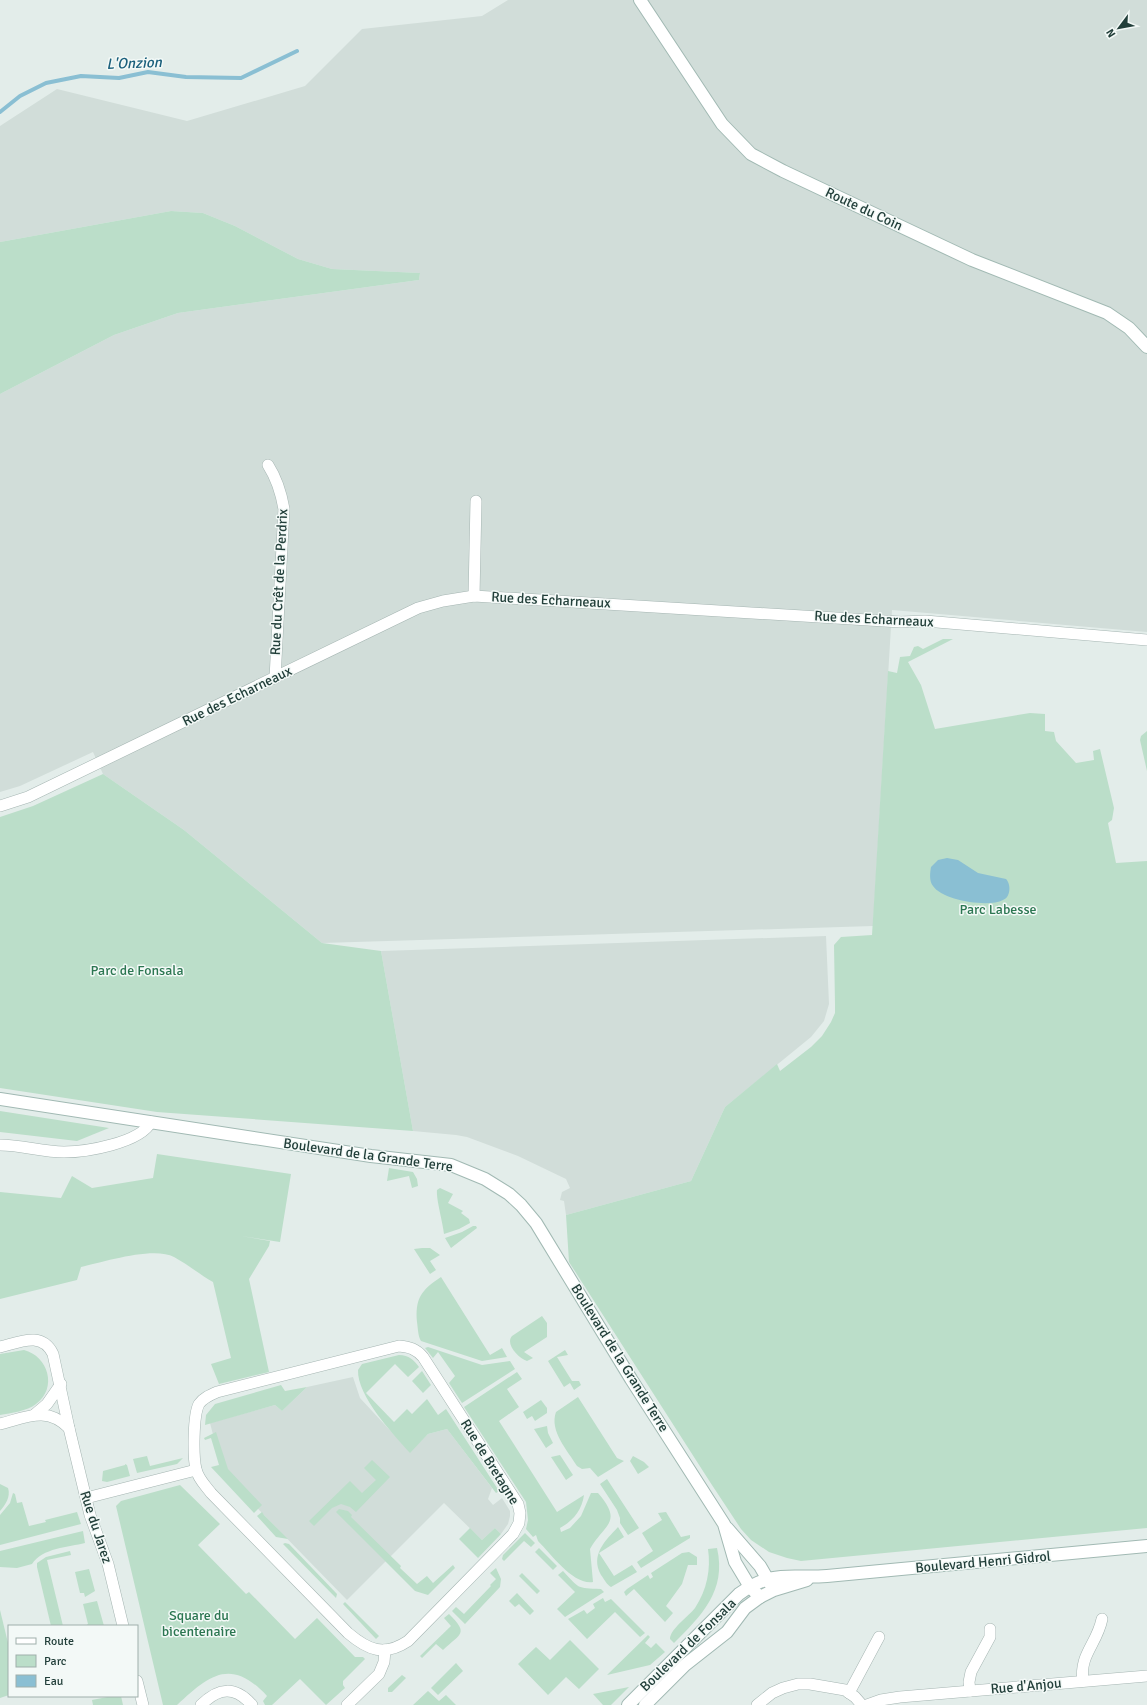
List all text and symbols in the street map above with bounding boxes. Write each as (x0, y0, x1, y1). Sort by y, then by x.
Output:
north arrow (1099, 8, 1139, 48)
text: N (1103, 26, 1118, 40)
water label: L'Onzion (106, 53, 163, 73)
street label: Route du Coin (823, 184, 905, 234)
street label: Rue du Crêt de la Perdrix (267, 508, 291, 656)
street label: Rue des Echarneaux (491, 588, 612, 612)
street label: Rue des Echarneaux (814, 607, 935, 631)
street label: Rue des Echarneaux (180, 662, 295, 730)
park label: Parc Labesse (959, 901, 1037, 918)
park label: Parc de Fonsala (90, 962, 184, 979)
street label: Boulevard de la Grande Terre (282, 1135, 454, 1175)
street label: Boulevard de la Grande Terre (567, 1281, 673, 1435)
street label: Rue de Bretagne (457, 1416, 523, 1508)
street label: Rue du Jarez (76, 1489, 116, 1565)
street label: Boulevard Henri Gidrol (914, 1548, 1052, 1576)
street label: Boulevard de Fonsala (636, 1595, 740, 1695)
park label: Square du bicentenaire (162, 1607, 236, 1640)
legend (8, 1625, 138, 1697)
text: Route (44, 1634, 74, 1649)
text: Parc (44, 1654, 67, 1669)
text: Eau (44, 1674, 63, 1689)
street label: Rue d'Anjou (990, 1674, 1062, 1698)

